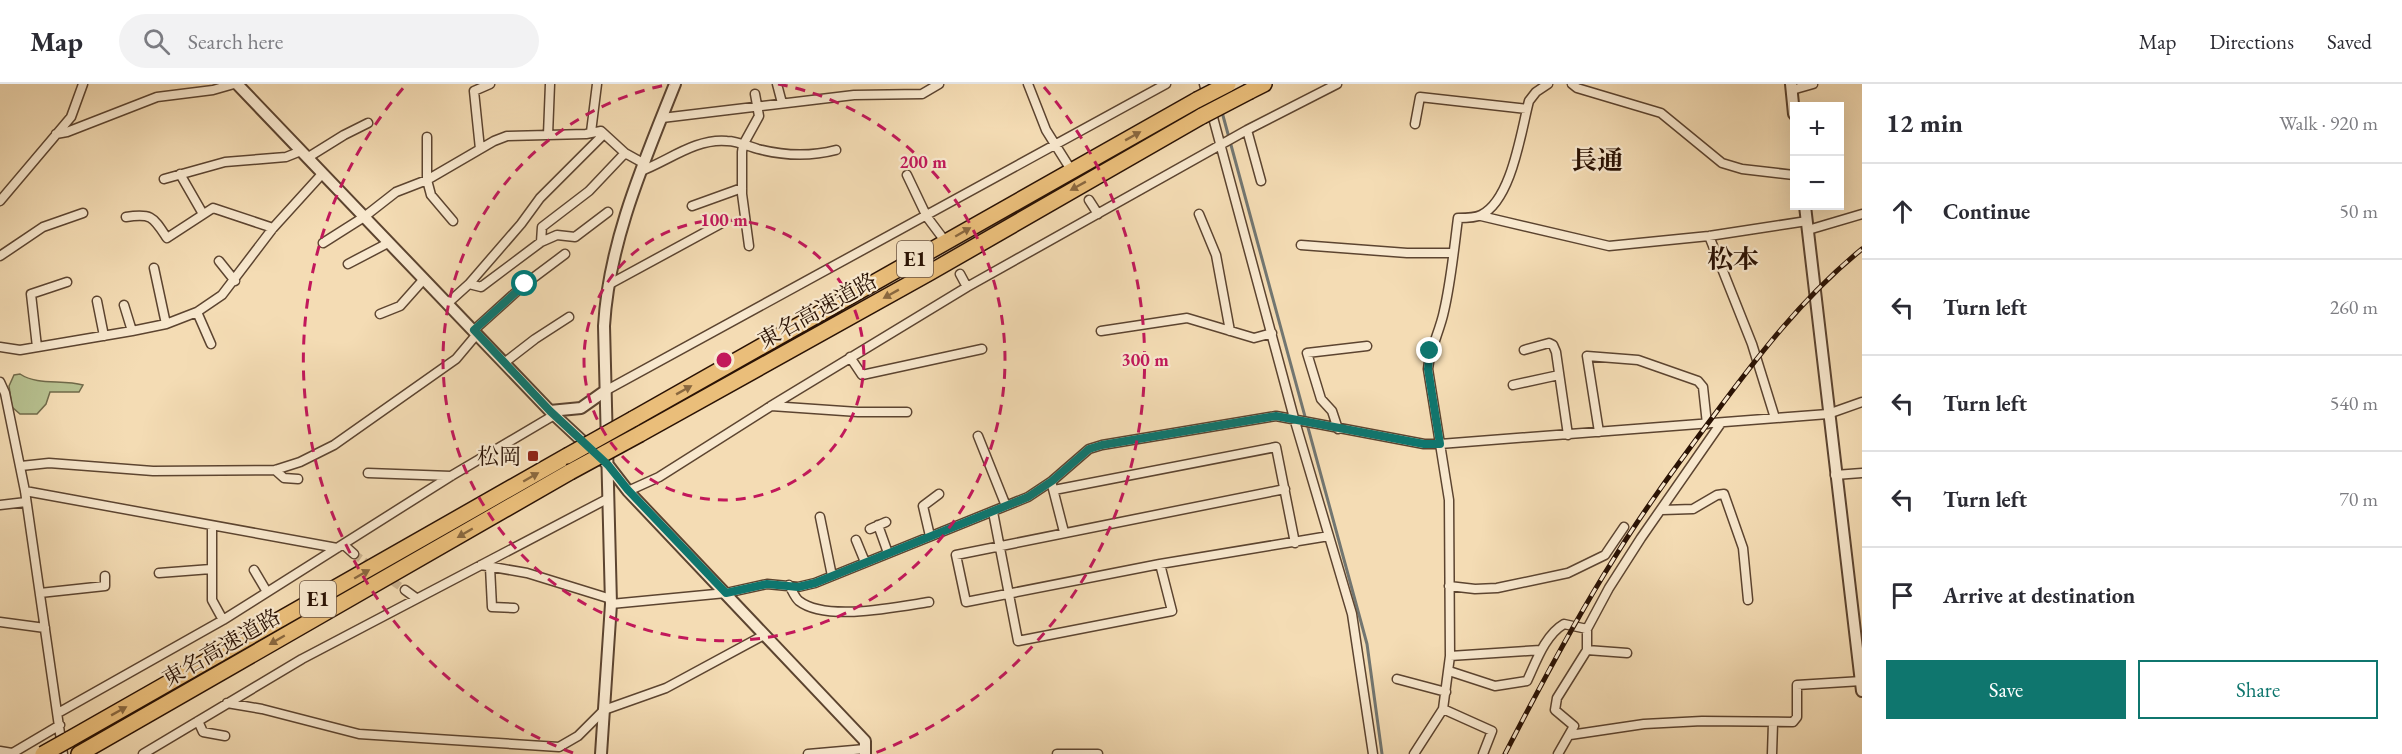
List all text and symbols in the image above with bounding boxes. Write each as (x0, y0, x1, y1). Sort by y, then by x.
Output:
search box (119, 14, 539, 68)
text: Map (30, 23, 83, 59)
icon: search (140, 25, 173, 58)
text: Search here (188, 27, 283, 56)
text: Map (2139, 28, 2176, 55)
text: Directions (2209, 28, 2294, 55)
text: Saved (2327, 28, 2372, 55)
map controls (1790, 102, 1844, 210)
button: + (1790, 102, 1844, 156)
text: 12 min (1886, 106, 1963, 140)
text: Walk · 920 m (2279, 110, 2378, 136)
one-way arrow (1125, 131, 1142, 141)
district label: 長通 (1571, 143, 1623, 177)
text: 200 m (899, 150, 947, 173)
button: − (1790, 156, 1844, 210)
one-way arrow (1069, 181, 1086, 191)
icon: ahead (1886, 195, 1919, 228)
text: Continue (1943, 197, 2030, 226)
text: 50 m (2339, 198, 2378, 224)
text: 100 m (700, 208, 748, 231)
one-way arrow (955, 227, 972, 237)
road number: E1 (897, 241, 933, 277)
district label: 松本 (1707, 242, 1759, 276)
street label: 東名高速道路 (752, 266, 882, 355)
route start (511, 270, 537, 296)
one-way arrow (882, 289, 899, 299)
icon: left (1886, 291, 1919, 324)
text: Turn left (1943, 293, 2027, 322)
text: 260 m (2330, 294, 2378, 320)
route end (1416, 337, 1442, 363)
text: 300 m (1121, 348, 1169, 371)
centre of rings (714, 350, 734, 370)
one-way arrow (676, 385, 692, 396)
icon: left (1886, 387, 1919, 420)
text: Turn left (1943, 389, 2027, 418)
text: 540 m (2330, 390, 2378, 416)
place label: 松岡 (477, 442, 521, 471)
marker: 松岡 (526, 449, 540, 463)
one-way arrow (523, 471, 539, 482)
icon: left (1886, 483, 1919, 516)
text: Turn left (1943, 485, 2027, 514)
text: 70 m (2339, 486, 2378, 512)
one-way arrow (457, 527, 473, 538)
one-way arrow (354, 569, 371, 579)
icon: arrive (1886, 579, 1919, 612)
road number: E1 (300, 581, 336, 617)
text: Arrive at destination (1943, 581, 2135, 610)
street label: 東名高速道路 (157, 602, 286, 693)
one-way arrow (269, 635, 285, 646)
button: Save (1886, 660, 2126, 719)
button: Share (2138, 660, 2378, 719)
one-way arrow (111, 706, 127, 717)

